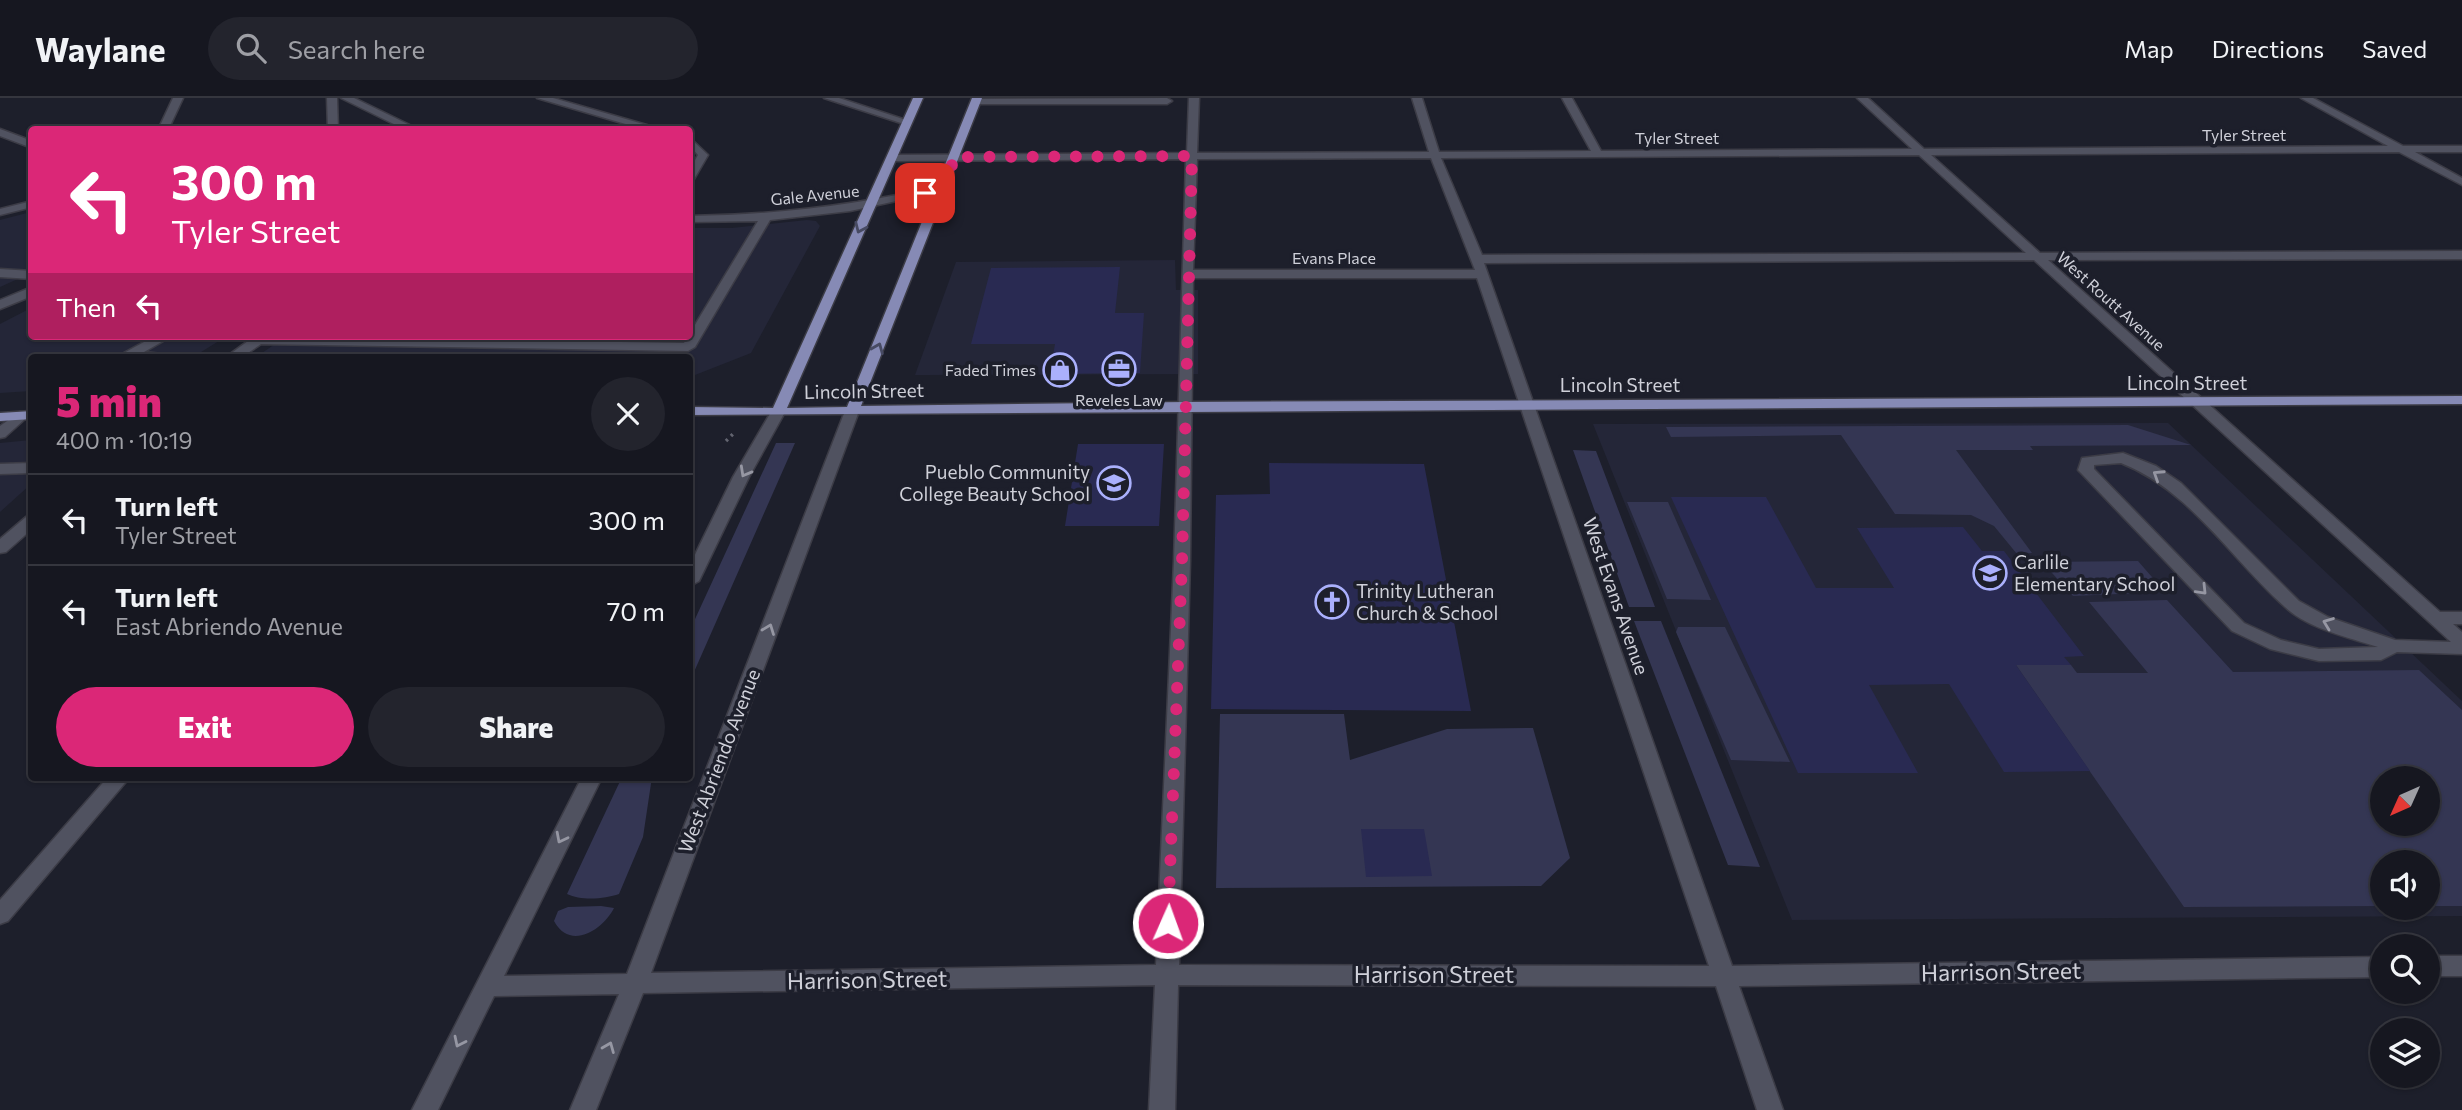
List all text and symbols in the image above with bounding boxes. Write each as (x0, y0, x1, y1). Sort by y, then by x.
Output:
search box (208, 17, 698, 80)
text: Waylane (35, 28, 166, 69)
icon: search (232, 29, 270, 67)
text: Search here (288, 33, 425, 64)
text: Map (2124, 34, 2174, 63)
text: Directions (2212, 34, 2324, 63)
text: Saved (2362, 34, 2427, 63)
street label: Tyler Street (2202, 125, 2287, 144)
street label: Tyler Street (1635, 128, 1720, 147)
text: 300 m (171, 150, 317, 210)
icon: left (56, 154, 147, 245)
pin (895, 163, 955, 223)
icon: arrive (906, 174, 944, 212)
street label: Gale Avenue (770, 180, 860, 209)
text: Tyler Street (171, 210, 340, 250)
one-way arrow (854, 220, 868, 233)
street label: West Routt Avenue (2053, 247, 2169, 354)
street label: Evans Place (1292, 248, 1376, 267)
icon: left (130, 287, 168, 325)
text: Then (56, 291, 116, 322)
one-way arrow (869, 342, 883, 354)
office icon: Reveles Law (1100, 350, 1138, 388)
shop icon: Faded Times (1041, 351, 1079, 389)
place label: Faded Times (945, 360, 1036, 379)
street label: Lincoln Street (2127, 371, 2247, 394)
street label: Lincoln Street (1560, 373, 1680, 396)
text: 5 min (56, 374, 162, 426)
button: close (591, 377, 665, 451)
street label: Lincoln Street (804, 378, 925, 403)
place label: Reveles Law (1075, 390, 1163, 409)
text: 400 m · 10:19 (56, 426, 193, 454)
place label: Pueblo Community College Beauty School (899, 460, 1090, 505)
school or university icon: Pueblo Community College Beauty School (1095, 464, 1133, 502)
one-way arrow (739, 465, 753, 477)
one-way arrow (2153, 471, 2166, 483)
text: Turn left (115, 490, 218, 521)
icon: left (56, 501, 94, 539)
text: 300 m (589, 504, 665, 535)
street label: West Evans Avenue (1579, 514, 1654, 678)
text: Tyler Street (115, 521, 237, 549)
place label: Carlile Elementary School (2014, 550, 2175, 595)
school or university icon: Carlile Elementary School (1971, 554, 2009, 592)
place label: Trinity Lutheran Church & School (1356, 579, 1498, 624)
text: Turn left (115, 581, 218, 612)
one-way arrow (2194, 582, 2207, 595)
church icon: Trinity Lutheran Church & School (1313, 583, 1351, 621)
icon: left (56, 592, 94, 630)
text: 70 m (607, 595, 665, 626)
text: East Abriendo Avenue (115, 612, 343, 640)
one-way arrow (2323, 618, 2335, 632)
one-way arrow (761, 623, 775, 635)
street label: West Abriendo Avenue (673, 666, 764, 856)
button: Exit (56, 687, 354, 767)
button: Share (368, 687, 665, 767)
north arrow (2370, 766, 2440, 836)
map controls (2370, 766, 2440, 1088)
one-way arrow (556, 831, 570, 843)
button: sound (2370, 850, 2440, 920)
position arrow (1131, 886, 1205, 960)
button: search (2370, 934, 2440, 1004)
street label: Harrison Street (1921, 956, 2081, 986)
street label: Harrison Street (1354, 960, 1514, 988)
street label: Harrison Street (787, 964, 947, 994)
button: layers (2370, 1018, 2440, 1088)
one-way arrow (454, 1035, 468, 1047)
one-way arrow (600, 1042, 614, 1054)

